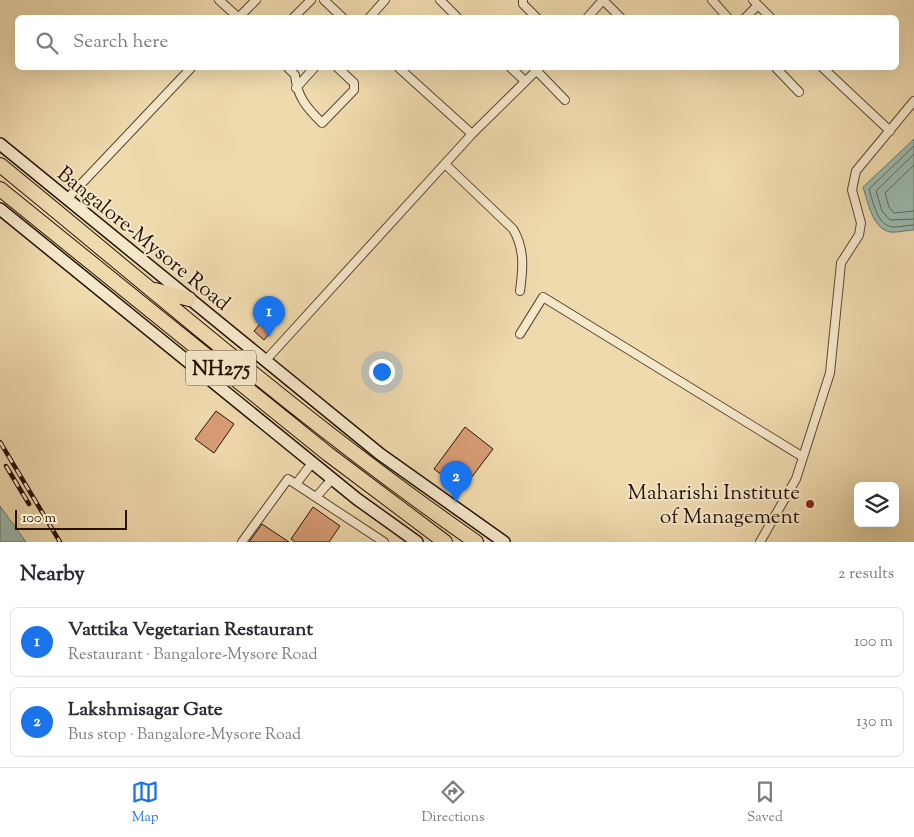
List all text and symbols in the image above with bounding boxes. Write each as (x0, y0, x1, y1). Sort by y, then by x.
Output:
search box (15, 15, 899, 70)
icon: search (33, 29, 61, 57)
text: Search here (73, 29, 168, 56)
street label: Bangalore-Mysore Road (50, 160, 236, 319)
pin: 1 (253, 296, 285, 337)
road number: NH275 (186, 350, 256, 386)
your location (369, 359, 395, 385)
pin: 2 (440, 461, 472, 502)
place label: Maharishi Institute of Management (628, 479, 800, 533)
map controls (854, 482, 899, 527)
button: layers (854, 482, 899, 527)
marker: Maharishi Institute of Management (804, 498, 816, 510)
scale bar (15, 507, 128, 530)
text: 100 m (22, 509, 56, 529)
text: Nearby (20, 560, 85, 590)
text: 2 results (838, 563, 894, 586)
text: Vattika Vegetarian Restaurant (68, 617, 313, 644)
text: 1 (34, 631, 40, 654)
text: 100 m (854, 631, 893, 654)
text: Restaurant · Bangalore-Mysore Road (68, 644, 318, 667)
text: Lakshmisagar Gate (68, 697, 223, 724)
text: 2 (33, 711, 41, 734)
text: 130 m (856, 711, 893, 734)
text: Bus stop · Bangalore-Mysore Road (68, 724, 301, 747)
tab: Map (131, 778, 159, 828)
tab: Directions (421, 778, 485, 828)
tab: Saved (747, 778, 783, 828)

